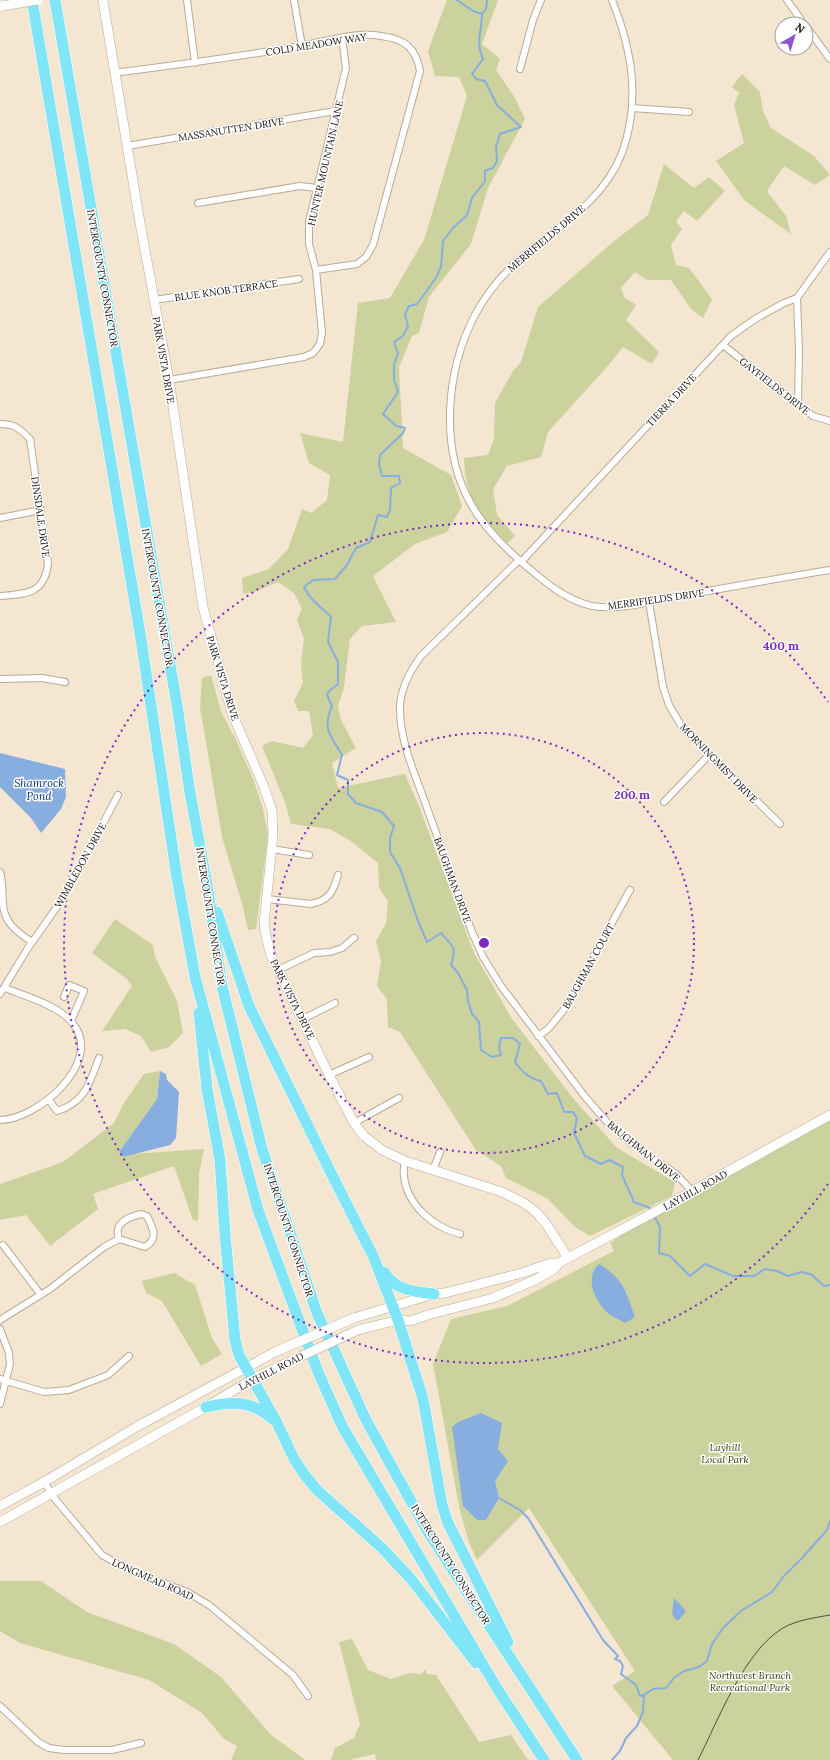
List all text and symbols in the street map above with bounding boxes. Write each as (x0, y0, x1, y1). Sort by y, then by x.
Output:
north arrow (774, 16, 814, 56)
text: N (792, 20, 808, 37)
street label: COLD MEADOW WAY (265, 30, 368, 59)
street label: HUNTER MOUNTAIN LANE (305, 99, 346, 227)
street label: MASSANUTTEN DRIVE (177, 115, 285, 144)
street label: MERRIFIELDS DRIVE (505, 202, 588, 275)
street label: INTERCOUNTY CONNECTOR (84, 208, 121, 349)
street label: BLUE KNOB TERRACE (173, 277, 279, 304)
street label: PARK VISTA DRIVE (149, 316, 178, 405)
street label: GAYFIELDS DRIVE (737, 355, 813, 418)
street label: TIERRA DRIVE (644, 371, 699, 430)
street label: DINSDALE DRIVE (28, 476, 53, 559)
street label: INTERCOUNTY CONNECTOR (139, 527, 176, 668)
street label: MERRIFIELDS DRIVE (607, 586, 705, 613)
street label: PARK VISTA DRIVE (203, 634, 242, 722)
text: 400 m (763, 638, 799, 653)
street label: MORNINGMIST DRIVE (677, 721, 760, 806)
water label: Shamrock Pond (14, 776, 64, 803)
text: 200 m (614, 787, 650, 802)
street label: WIMBLEDON DRIVE (52, 820, 109, 910)
street label: BAUGHMAN DRIVE (431, 836, 474, 925)
street label: INTERCOUNTY CONNECTOR (193, 846, 228, 987)
street label: BAUGHMAN COURT (560, 921, 618, 1011)
centre of rings (477, 936, 491, 950)
street label: PARK VISTA DRIVE (267, 957, 318, 1042)
street label: BAUGHMAN DRIVE (605, 1118, 683, 1185)
street label: INTERCOUNTY CONNECTOR (261, 1162, 316, 1299)
street label: LAYHILL ROAD (661, 1167, 730, 1213)
street label: LAYHILL ROAD (236, 1349, 306, 1393)
park label: Layhill Local Park (701, 1441, 749, 1466)
street label: INTERCOUNTY CONNECTOR (408, 1502, 493, 1627)
street label: LONGMEAD ROAD (110, 1556, 196, 1603)
park label: Northwest Branch Recreational Park (709, 1669, 792, 1694)

